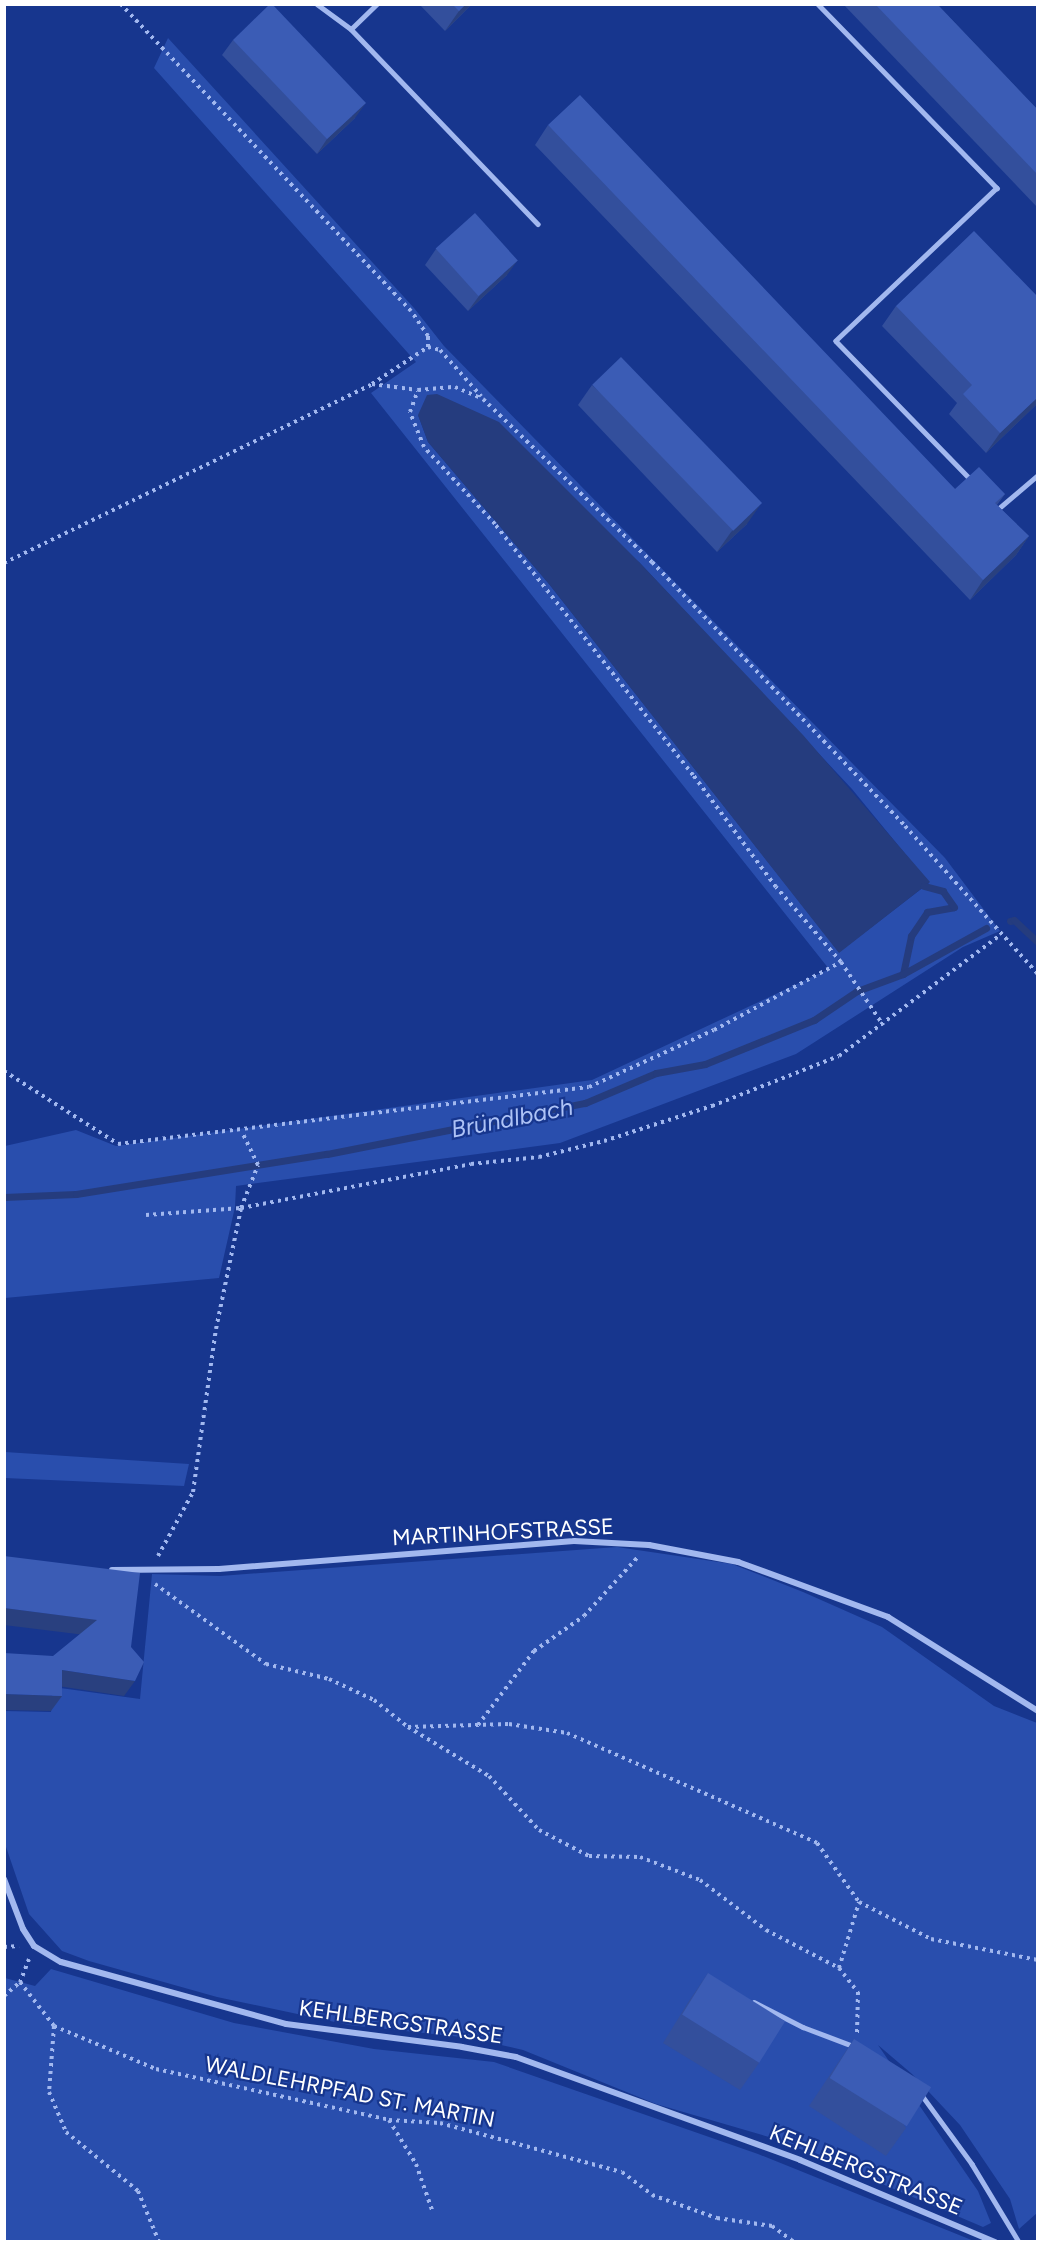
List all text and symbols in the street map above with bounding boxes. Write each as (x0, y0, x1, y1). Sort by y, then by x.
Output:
water label: Bründlbach (449, 1092, 575, 1144)
street label: MARTINHOFSTRASSE (391, 1513, 615, 1551)
street label: KEHLBERGSTRASSE (297, 1995, 505, 2049)
street label: WALDLEHRPFAD ST. MARTIN (203, 2051, 497, 2133)
street label: KEHLBERGSTRASSE (766, 2119, 966, 2221)

